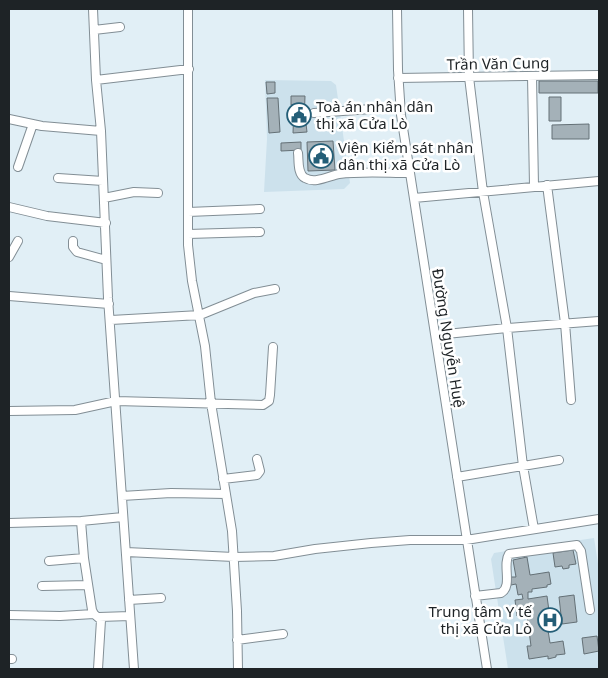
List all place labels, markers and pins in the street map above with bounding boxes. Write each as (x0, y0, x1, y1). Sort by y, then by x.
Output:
place label: Toà án nhân dân thị xã Cửa Lò (316, 96, 433, 133)
public building icon: Toà án nhân dân thị xã Cửa Lò (286, 102, 312, 128)
place label: Viện Kiểm sát nhân dân thị xã Cửa Lò (338, 137, 473, 174)
public building icon: Viện Kiểm sát nhân dân thị xã Cửa Lò (308, 143, 334, 169)
place label: Trung tâm Y tế thị xã Cửa Lò (429, 601, 533, 638)
hospital icon: Trung tâm Y tế thị xã Cửa Lò (537, 607, 563, 633)

